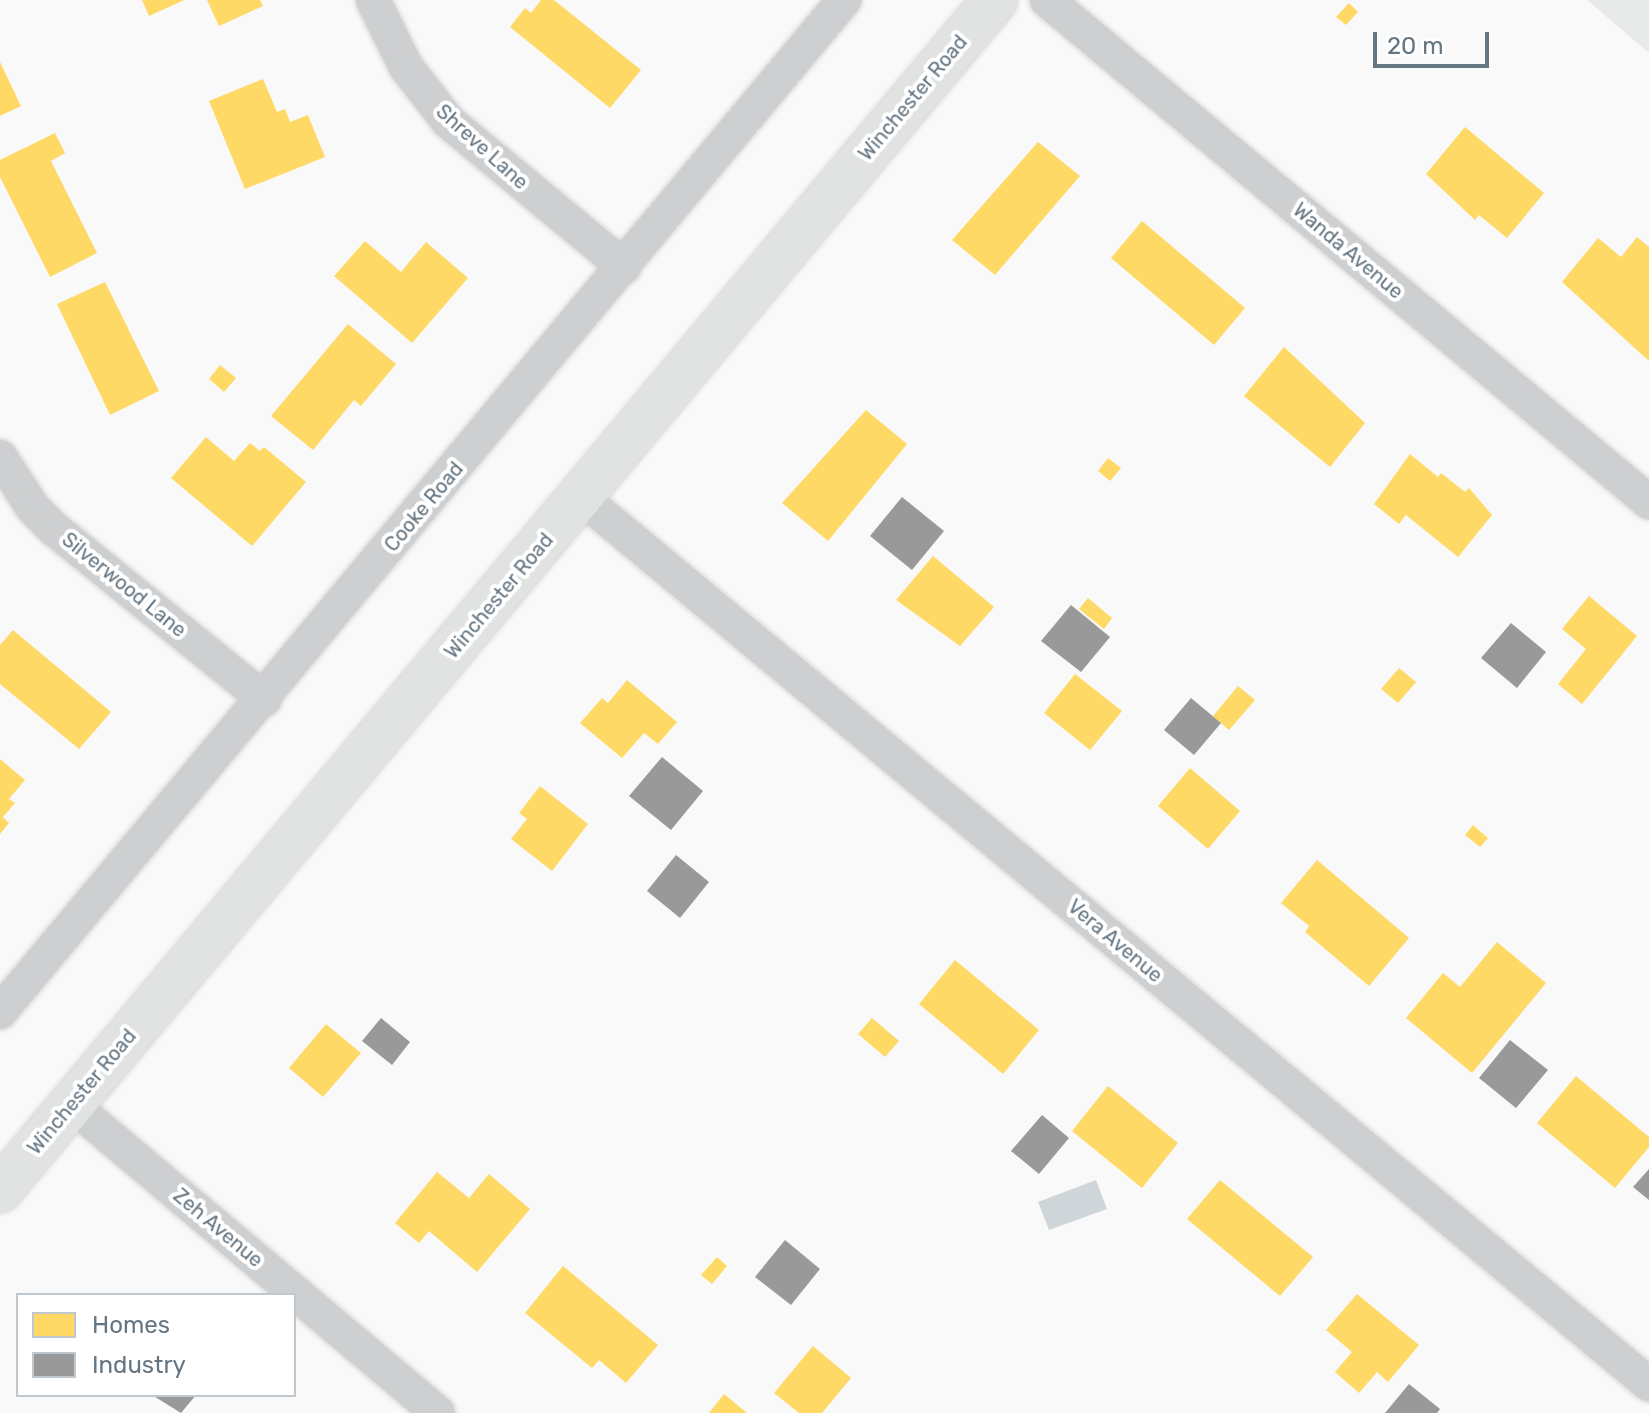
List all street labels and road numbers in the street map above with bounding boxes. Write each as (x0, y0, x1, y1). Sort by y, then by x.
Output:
street label: Winchester Road (854, 30, 972, 166)
street label: Shreve Lane (431, 100, 533, 194)
street label: Wanda Avenue (1288, 198, 1408, 304)
street label: Cooke Road (380, 457, 468, 557)
street label: Silverwood Lane (57, 528, 191, 642)
street label: Winchester Road (440, 528, 558, 664)
street label: Vera Avenue (1063, 894, 1167, 988)
street label: Winchester Road (23, 1024, 141, 1160)
street label: Zeh Avenue (168, 1183, 268, 1273)

